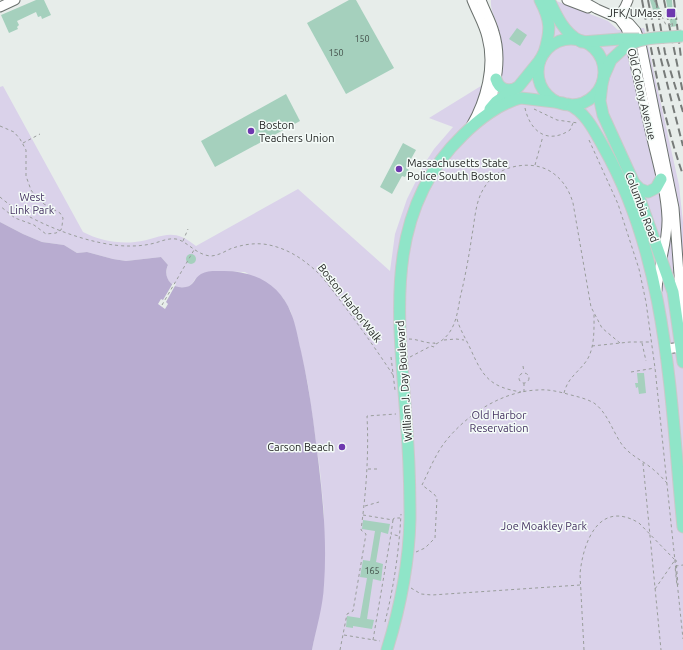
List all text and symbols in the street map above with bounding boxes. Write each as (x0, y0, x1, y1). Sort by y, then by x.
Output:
place label: JFK/UMass (608, 7, 662, 19)
marker: JFK/UMass (665, 7, 677, 19)
house number: 150 (354, 34, 370, 44)
street label: Old Colony Avenue (626, 47, 658, 141)
house number: 150 (328, 48, 344, 58)
place label: Boston Teachers Union (259, 119, 334, 144)
marker: Boston Teachers Union (246, 126, 256, 136)
place label: Massachusetts State Police South Boston (407, 157, 508, 182)
marker: Massachusetts State Police South Boston (394, 164, 404, 174)
street label: Columbia Road (623, 170, 661, 244)
park label: West Link Park (10, 191, 55, 216)
street label: Boston HarborWalk (316, 261, 385, 345)
street label: William J. Day Boulevard (394, 320, 414, 442)
park label: Old Harbor Reservation (470, 409, 528, 434)
place label: Carson Beach (267, 441, 334, 453)
marker: Carson Beach (337, 442, 347, 452)
park label: Joe Moakley Park (501, 520, 588, 532)
house number: 165 (364, 566, 380, 576)

